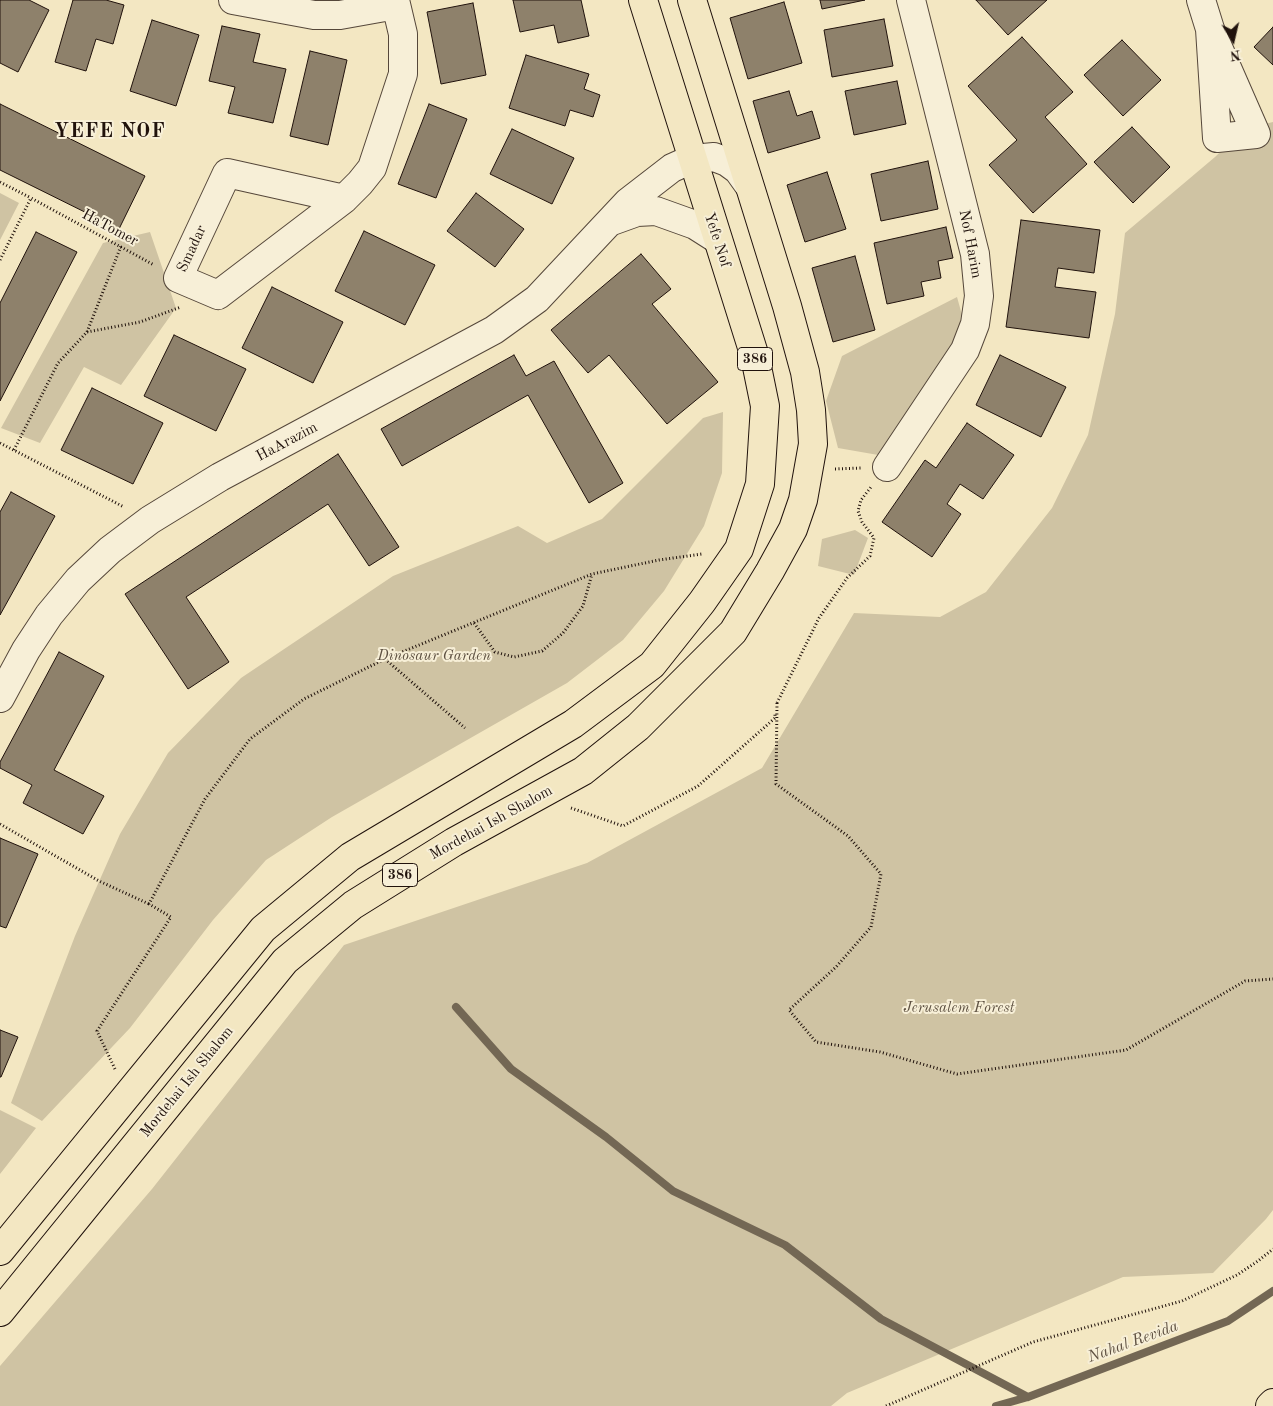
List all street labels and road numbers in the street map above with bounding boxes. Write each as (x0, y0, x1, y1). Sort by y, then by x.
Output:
street label: HaTomer (79, 206, 141, 250)
street label: Nof Harim (955, 208, 985, 280)
street label: Yefe Nof (700, 210, 734, 270)
street label: Smadar (173, 223, 211, 275)
road number: 386 (738, 348, 772, 370)
street label: HaArazim (253, 418, 321, 466)
street label: Mordehai Ish Shalom (426, 782, 556, 864)
road number: 386 (382, 864, 418, 886)
street label: Mordehai Ish Shalom (137, 1023, 237, 1141)

